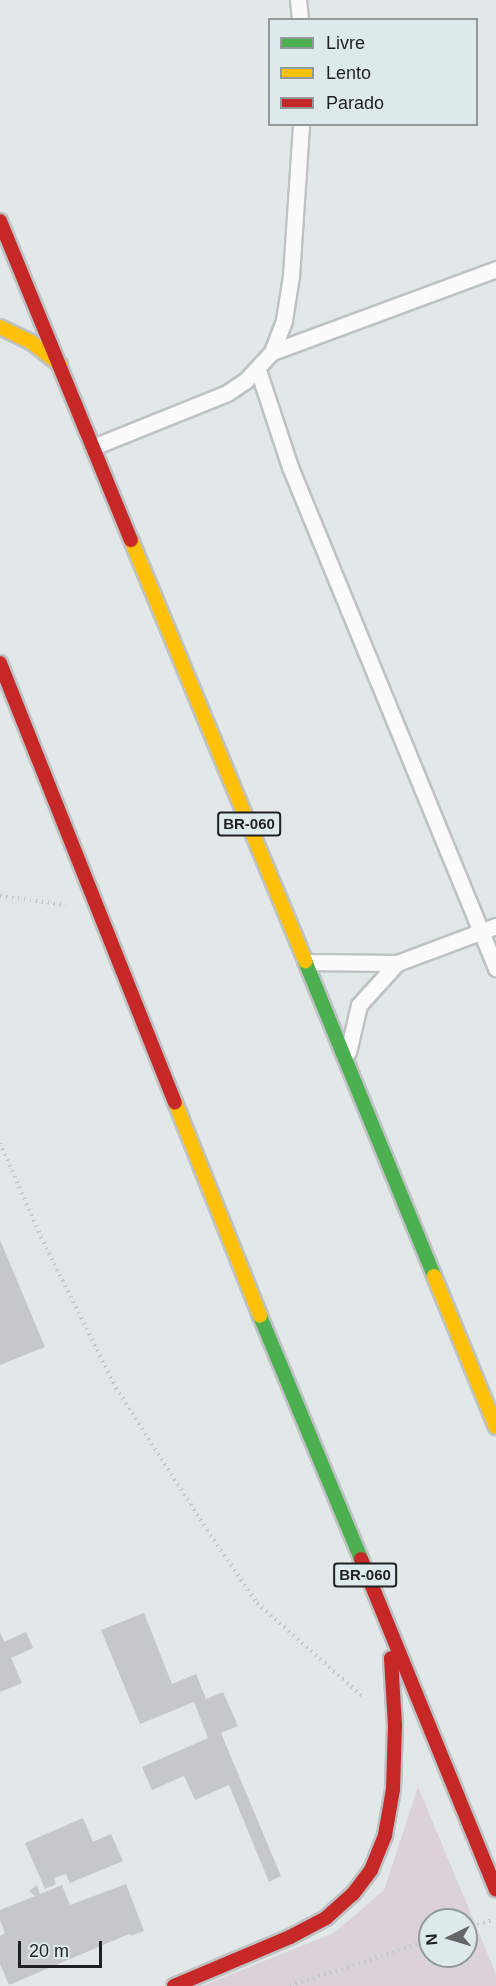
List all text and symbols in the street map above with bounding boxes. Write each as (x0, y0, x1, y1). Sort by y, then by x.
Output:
legend (268, 18, 478, 126)
text: Livre (326, 33, 365, 53)
text: Lento (326, 63, 371, 83)
text: Parado (326, 93, 384, 113)
road number: BR-060 (216, 812, 282, 836)
road number: BR-060 (332, 1563, 398, 1587)
north arrow (418, 1908, 478, 1968)
scale bar (21, 1929, 105, 1967)
text: N (423, 1933, 441, 1946)
text: 20 m (29, 1941, 69, 1961)

